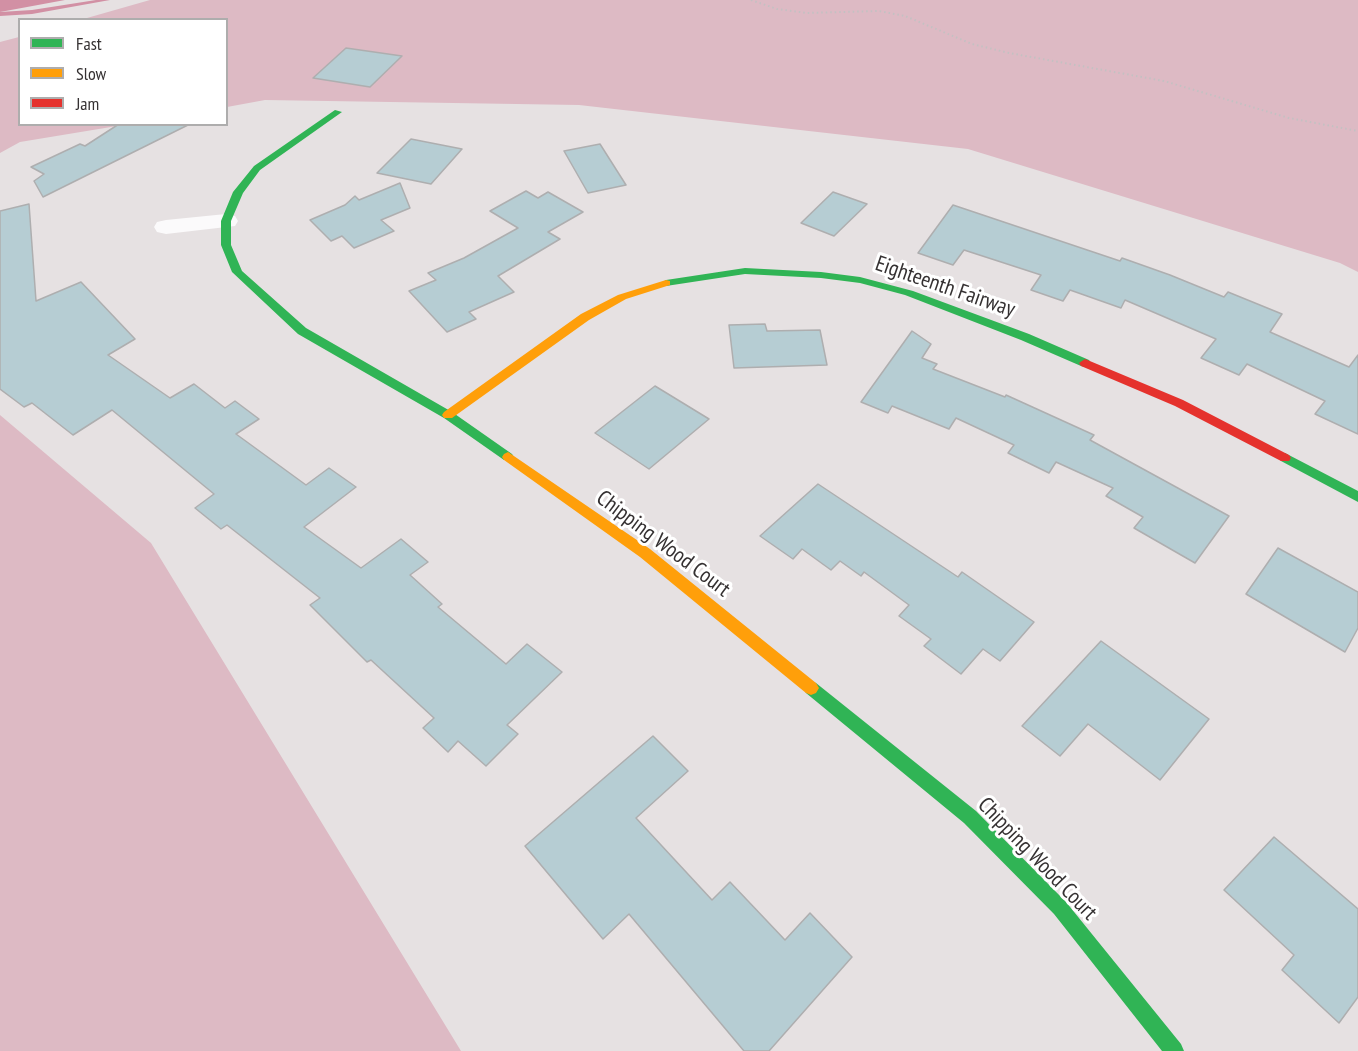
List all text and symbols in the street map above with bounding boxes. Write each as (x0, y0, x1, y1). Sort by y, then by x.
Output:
legend (18, 18, 228, 126)
text: Fast (76, 32, 102, 55)
text: Slow (76, 62, 106, 85)
text: Jam (76, 92, 99, 115)
street label: Eighteenth Fairway (872, 251, 1018, 323)
street label: Chipping Wood Court (591, 485, 735, 603)
street label: Chipping Wood Court (972, 792, 1102, 926)

